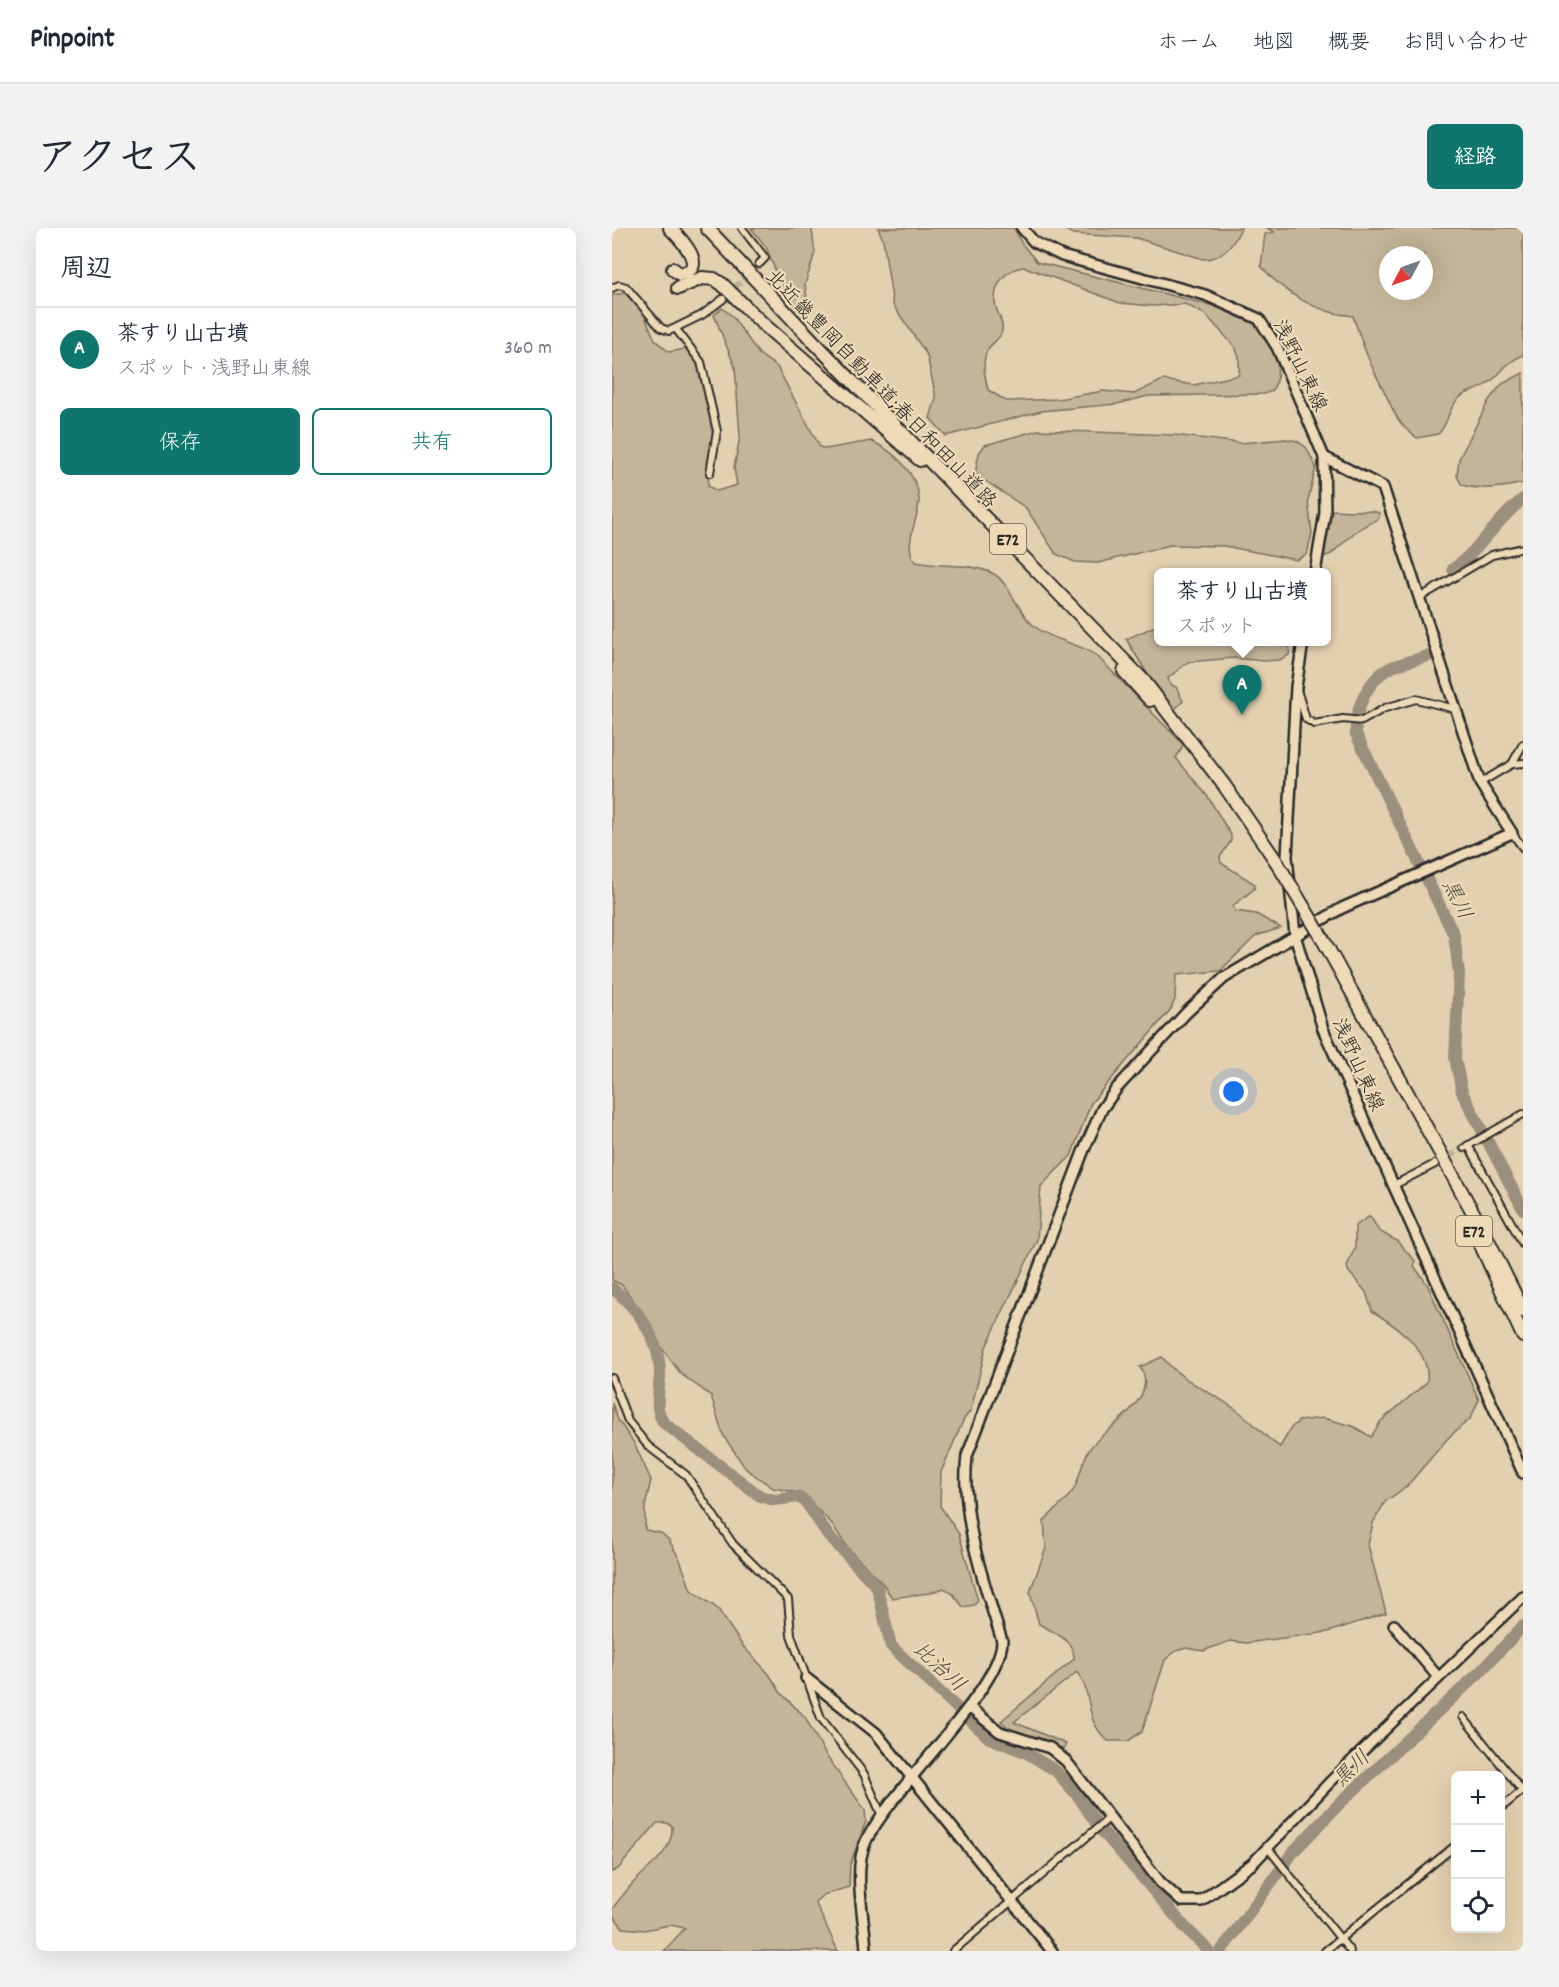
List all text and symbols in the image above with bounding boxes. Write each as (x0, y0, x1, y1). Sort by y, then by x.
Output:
text: Pinpoint (30, 21, 115, 61)
text: ホーム (1158, 29, 1220, 59)
text: 地図 (1253, 29, 1295, 59)
text: 概要 (1328, 29, 1370, 59)
text: お問い合わせ (1403, 29, 1529, 59)
button: 経路 (1427, 124, 1523, 189)
text: アクセス (36, 132, 201, 192)
north arrow (1379, 246, 1433, 300)
text: 周辺 (60, 252, 112, 289)
street label: 北近畿豊岡自動車道;春日和田山道路 (758, 264, 1002, 516)
street label: 浅野山東線 (1264, 315, 1333, 417)
text: 茶すり山古墳 (117, 320, 249, 351)
text: A (74, 335, 85, 363)
text: 360 m (504, 335, 552, 363)
text: スポット · 浅野山東線 (117, 356, 311, 384)
button: 保存 (60, 408, 300, 475)
button: 共有 (312, 408, 552, 475)
road number: E72 (990, 524, 1026, 554)
popup (1154, 568, 1331, 646)
text: 茶すり山古墳 (1176, 578, 1309, 609)
text: スポット (1176, 614, 1256, 642)
pin: A (1222, 666, 1262, 715)
water label: 黒川 (1433, 875, 1478, 926)
street label: 浅野山東線 (1323, 1014, 1389, 1117)
your location (1219, 1077, 1248, 1106)
road number: E72 (1456, 1216, 1492, 1246)
water label: 比治川 (905, 1636, 971, 1701)
water label: 黒川 (1328, 1745, 1379, 1796)
map controls (1451, 1771, 1505, 1933)
button: + (1451, 1771, 1505, 1825)
button: − (1451, 1825, 1505, 1879)
button: locate (1451, 1879, 1505, 1933)

